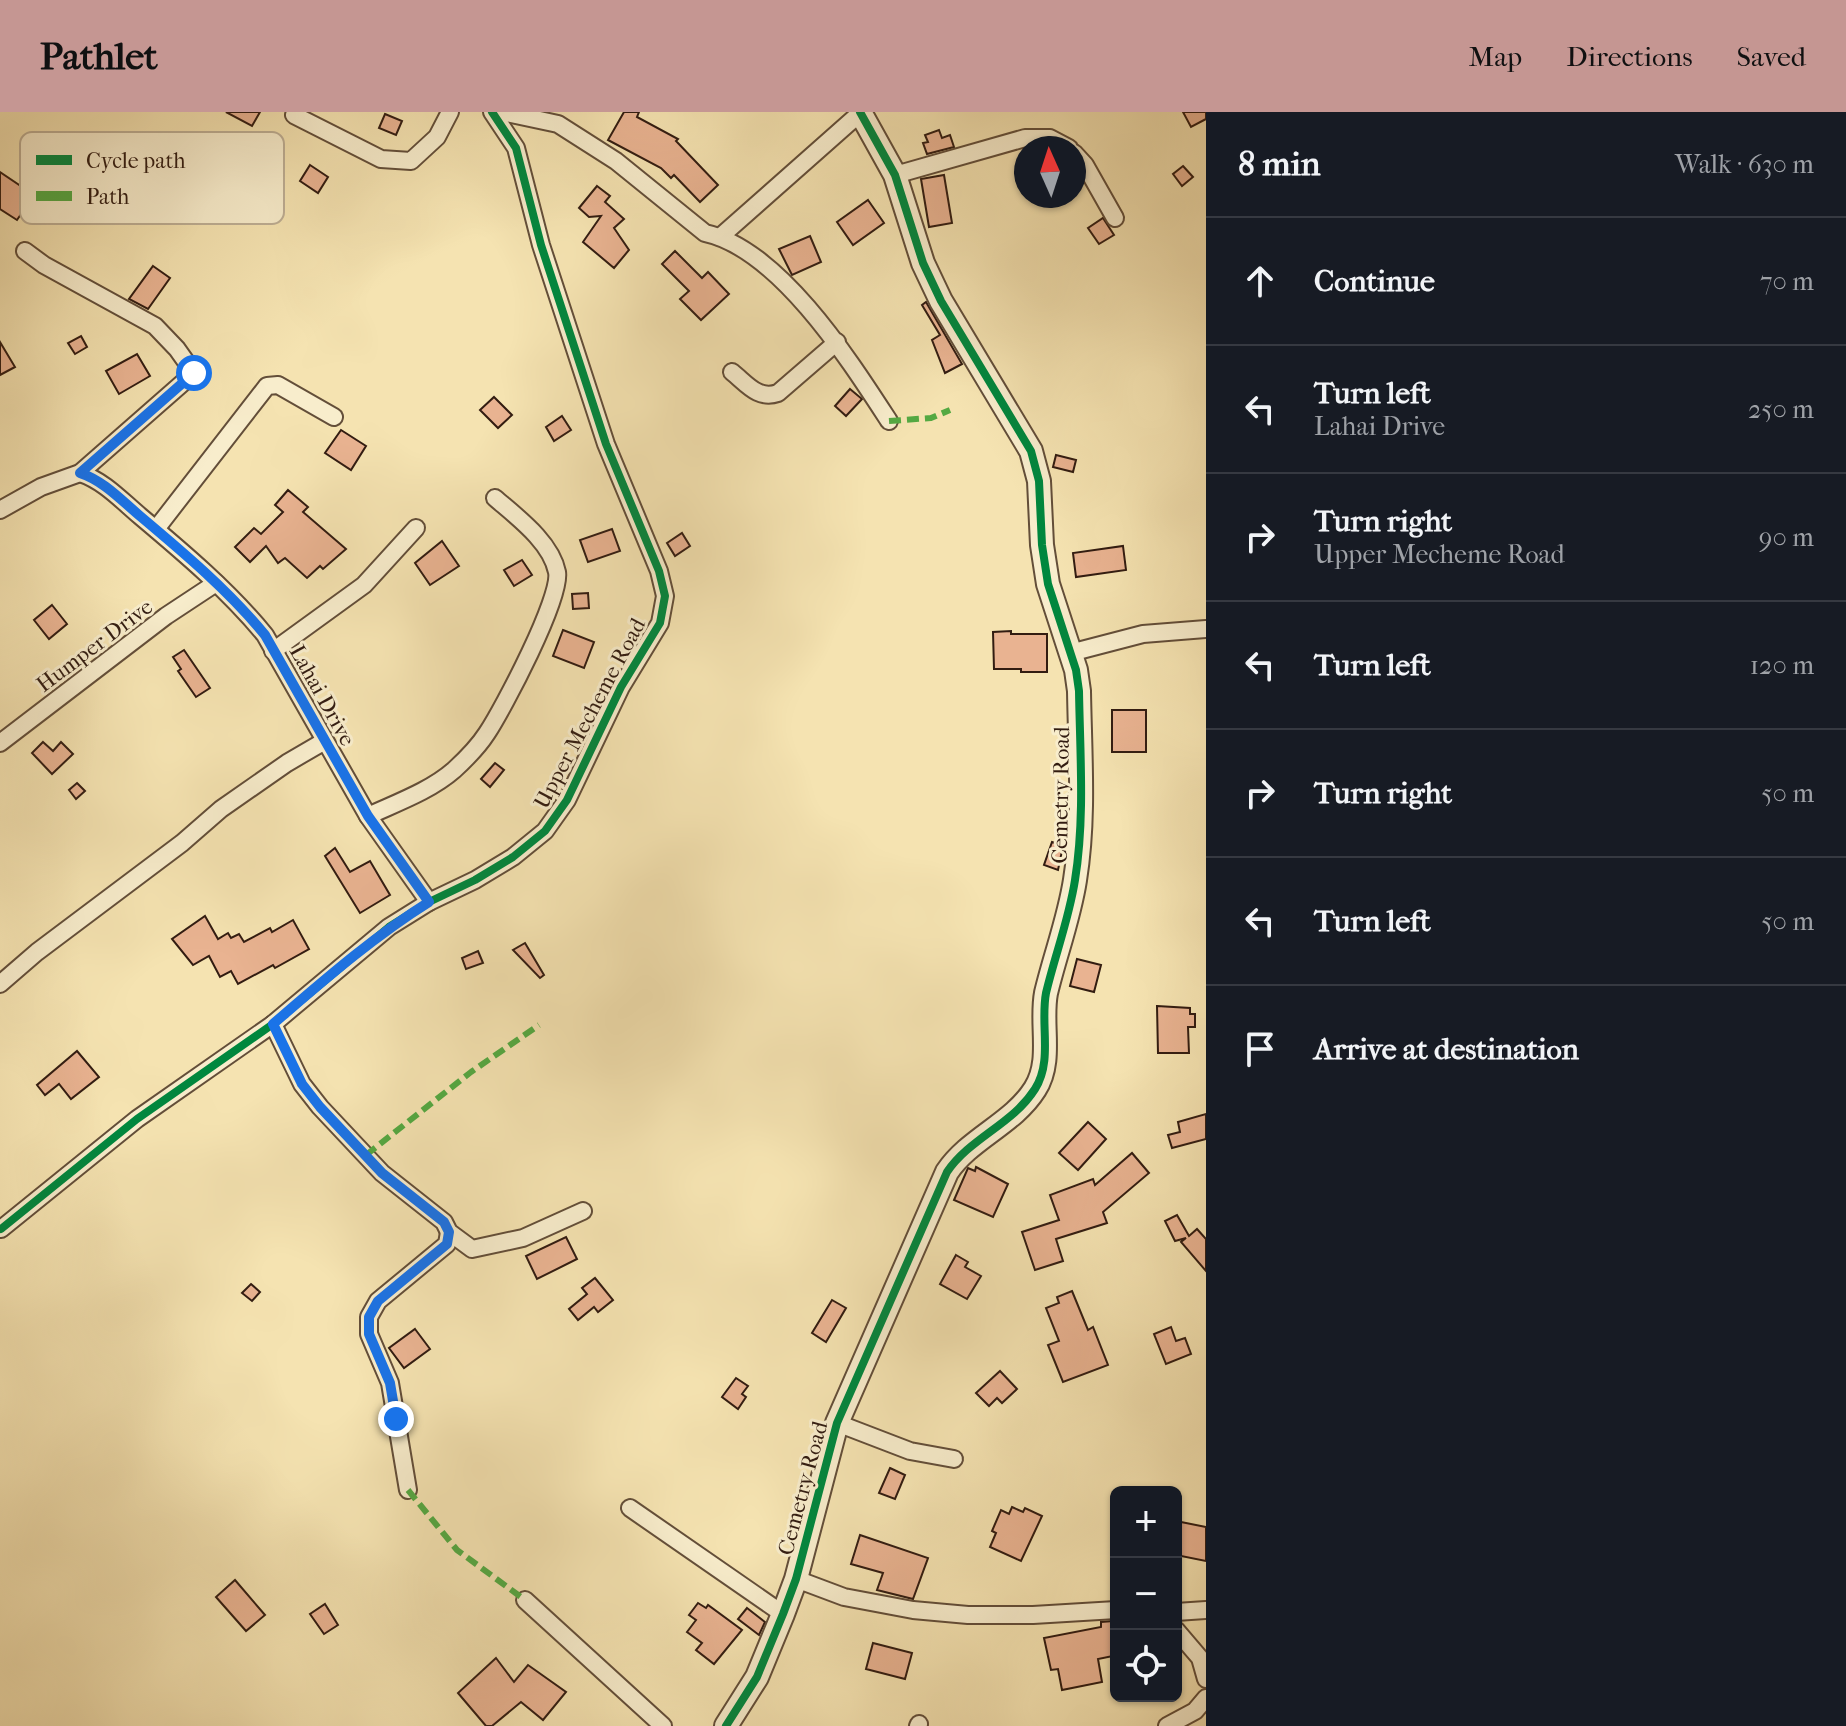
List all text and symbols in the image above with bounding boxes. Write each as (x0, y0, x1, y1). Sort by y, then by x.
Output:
text: Pathlet (40, 34, 158, 79)
text: Map (1469, 40, 1522, 73)
text: Directions (1566, 40, 1693, 73)
text: Saved (1737, 40, 1806, 73)
legend (20, 132, 284, 224)
north arrow (1014, 136, 1086, 208)
text: 8 min (1238, 144, 1320, 184)
text: Cycle path (86, 148, 186, 174)
text: Walk · 630 m (1675, 149, 1814, 180)
text: Path (86, 184, 130, 210)
icon: ahead (1238, 259, 1282, 303)
text: Continue (1314, 264, 1435, 299)
text: 70 m (1760, 266, 1814, 297)
route start (176, 355, 212, 391)
text: Turn left (1314, 376, 1431, 411)
icon: left (1238, 387, 1282, 431)
text: 250 m (1748, 394, 1814, 425)
text: Lahai Drive (1314, 411, 1445, 442)
text: Turn right (1314, 504, 1452, 539)
icon: right (1238, 515, 1282, 559)
text: 90 m (1759, 522, 1814, 553)
text: Upper Mecheme Road (1314, 539, 1565, 570)
street label: Humper Drive (31, 594, 158, 698)
street label: Upper Mecheme Road (529, 613, 652, 813)
street label: Lahai Drive (284, 641, 360, 750)
icon: left (1238, 643, 1282, 687)
text: Turn left (1314, 648, 1431, 683)
text: 120 m (1750, 650, 1814, 681)
street label: Cemetry Road (1047, 725, 1075, 864)
icon: right (1238, 771, 1282, 815)
text: Turn right (1314, 776, 1452, 811)
text: 50 m (1761, 778, 1814, 809)
icon: left (1238, 899, 1282, 943)
text: Turn left (1314, 904, 1431, 939)
text: 50 m (1761, 906, 1814, 937)
icon: arrive (1238, 1027, 1282, 1071)
text: Arrive at destination (1314, 1032, 1579, 1067)
route end (378, 1401, 414, 1437)
street label: Cemetry Road (773, 1418, 834, 1558)
map controls (1110, 1486, 1182, 1702)
button: + (1110, 1486, 1182, 1558)
button: − (1110, 1558, 1182, 1630)
button: locate (1110, 1630, 1182, 1702)

